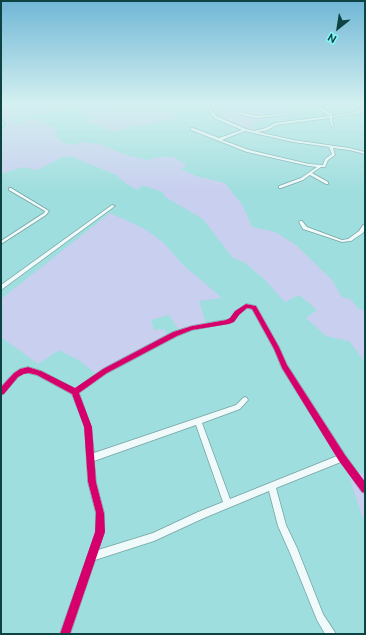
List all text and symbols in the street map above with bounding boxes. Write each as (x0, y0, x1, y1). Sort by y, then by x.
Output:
north arrow (318, 8, 358, 48)
text: N (325, 31, 339, 46)

